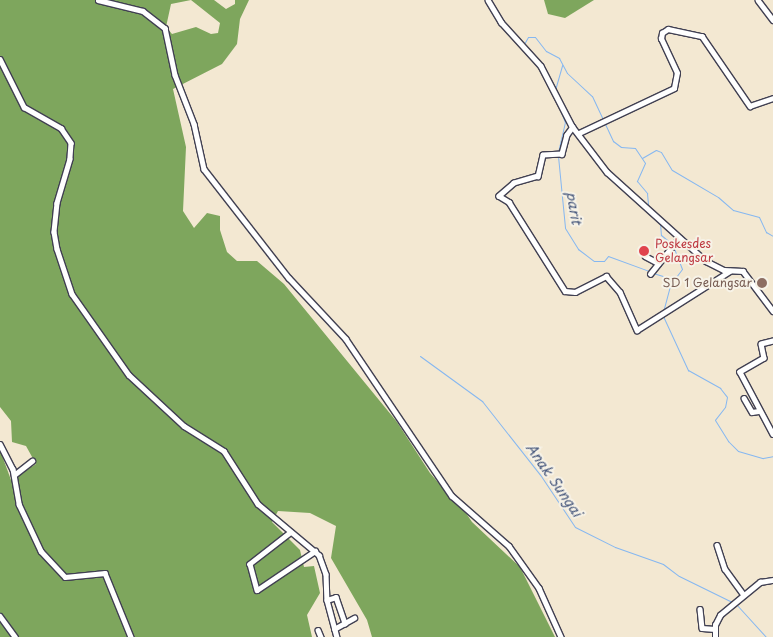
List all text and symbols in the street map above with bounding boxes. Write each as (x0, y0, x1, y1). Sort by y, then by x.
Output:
water label: parit (563, 190, 585, 226)
place label: Poskesdes Gelangsar (655, 237, 713, 265)
marker: Poskesdes Gelangsar (637, 244, 651, 258)
place label: SD 1 Gelangsar (663, 276, 752, 290)
marker: SD 1 Gelangsar (756, 277, 768, 289)
water label: Anak Sungai (522, 440, 586, 520)

